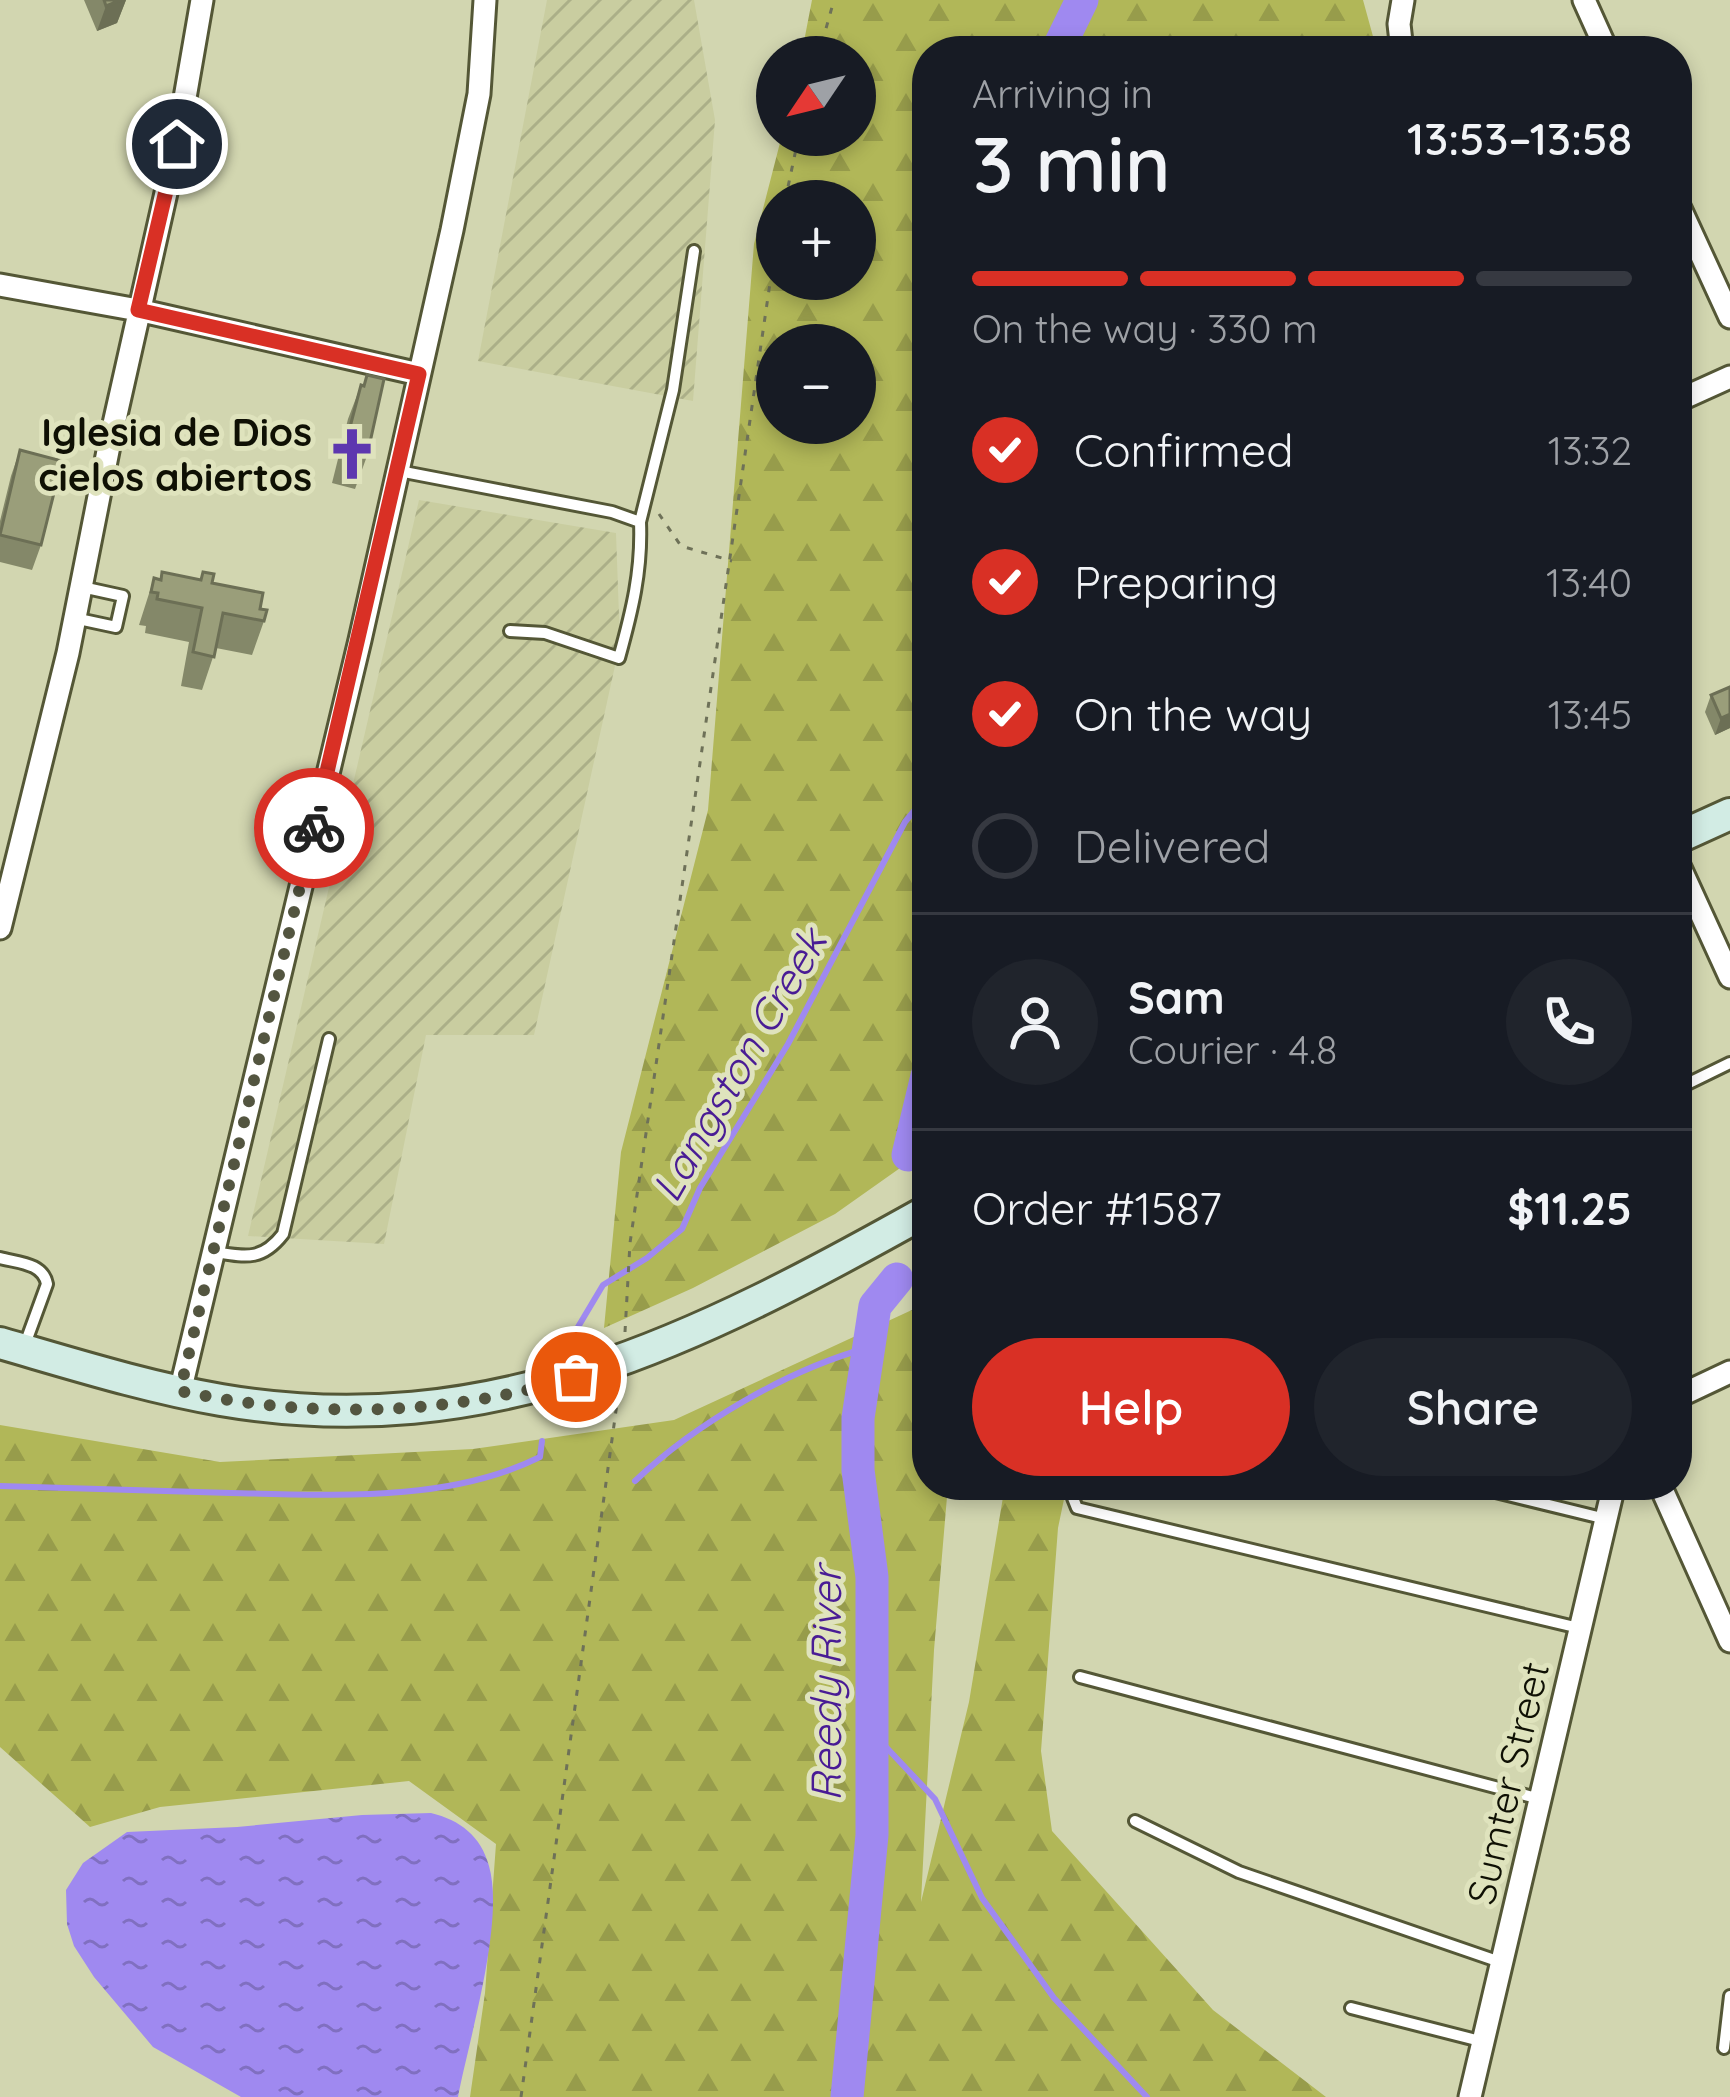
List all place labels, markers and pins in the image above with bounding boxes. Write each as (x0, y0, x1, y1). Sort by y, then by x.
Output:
pin (126, 93, 228, 195)
place label: Iglesia de Dios cielos abiertos (38, 407, 312, 501)
church icon: Iglesia de Dios cielos abiertos (323, 425, 381, 483)
pin (525, 1326, 627, 1428)

